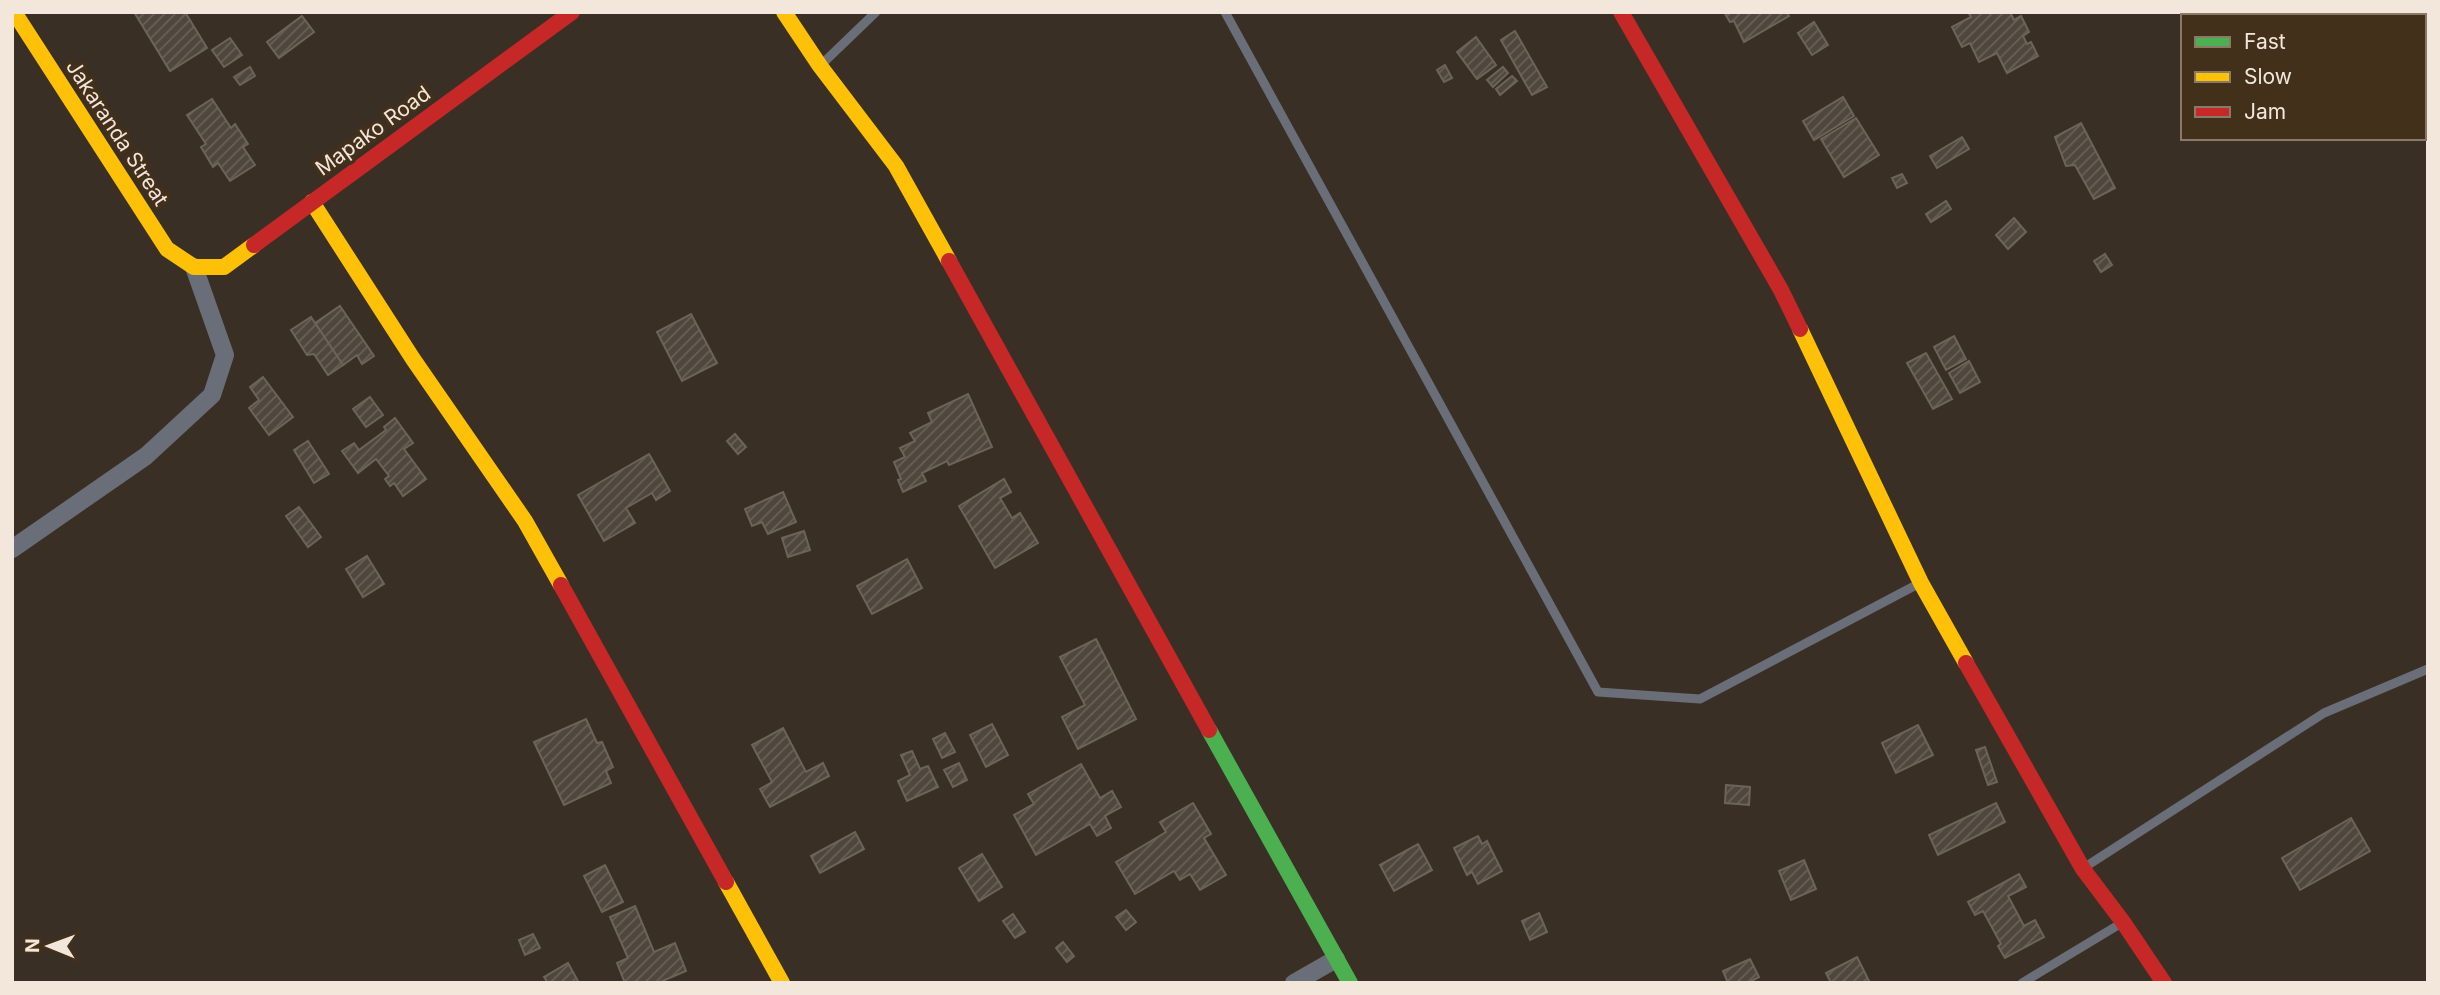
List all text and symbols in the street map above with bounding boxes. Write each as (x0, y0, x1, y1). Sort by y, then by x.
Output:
legend (2181, 14, 2426, 140)
text: Fast (2244, 29, 2286, 54)
street label: Jakaranda Streat (61, 55, 174, 210)
text: Slow (2244, 64, 2292, 89)
street label: Mapako Road (310, 81, 435, 181)
text: Jam (2244, 99, 2286, 124)
north arrow (14, 911, 84, 981)
text: N (21, 938, 44, 953)

